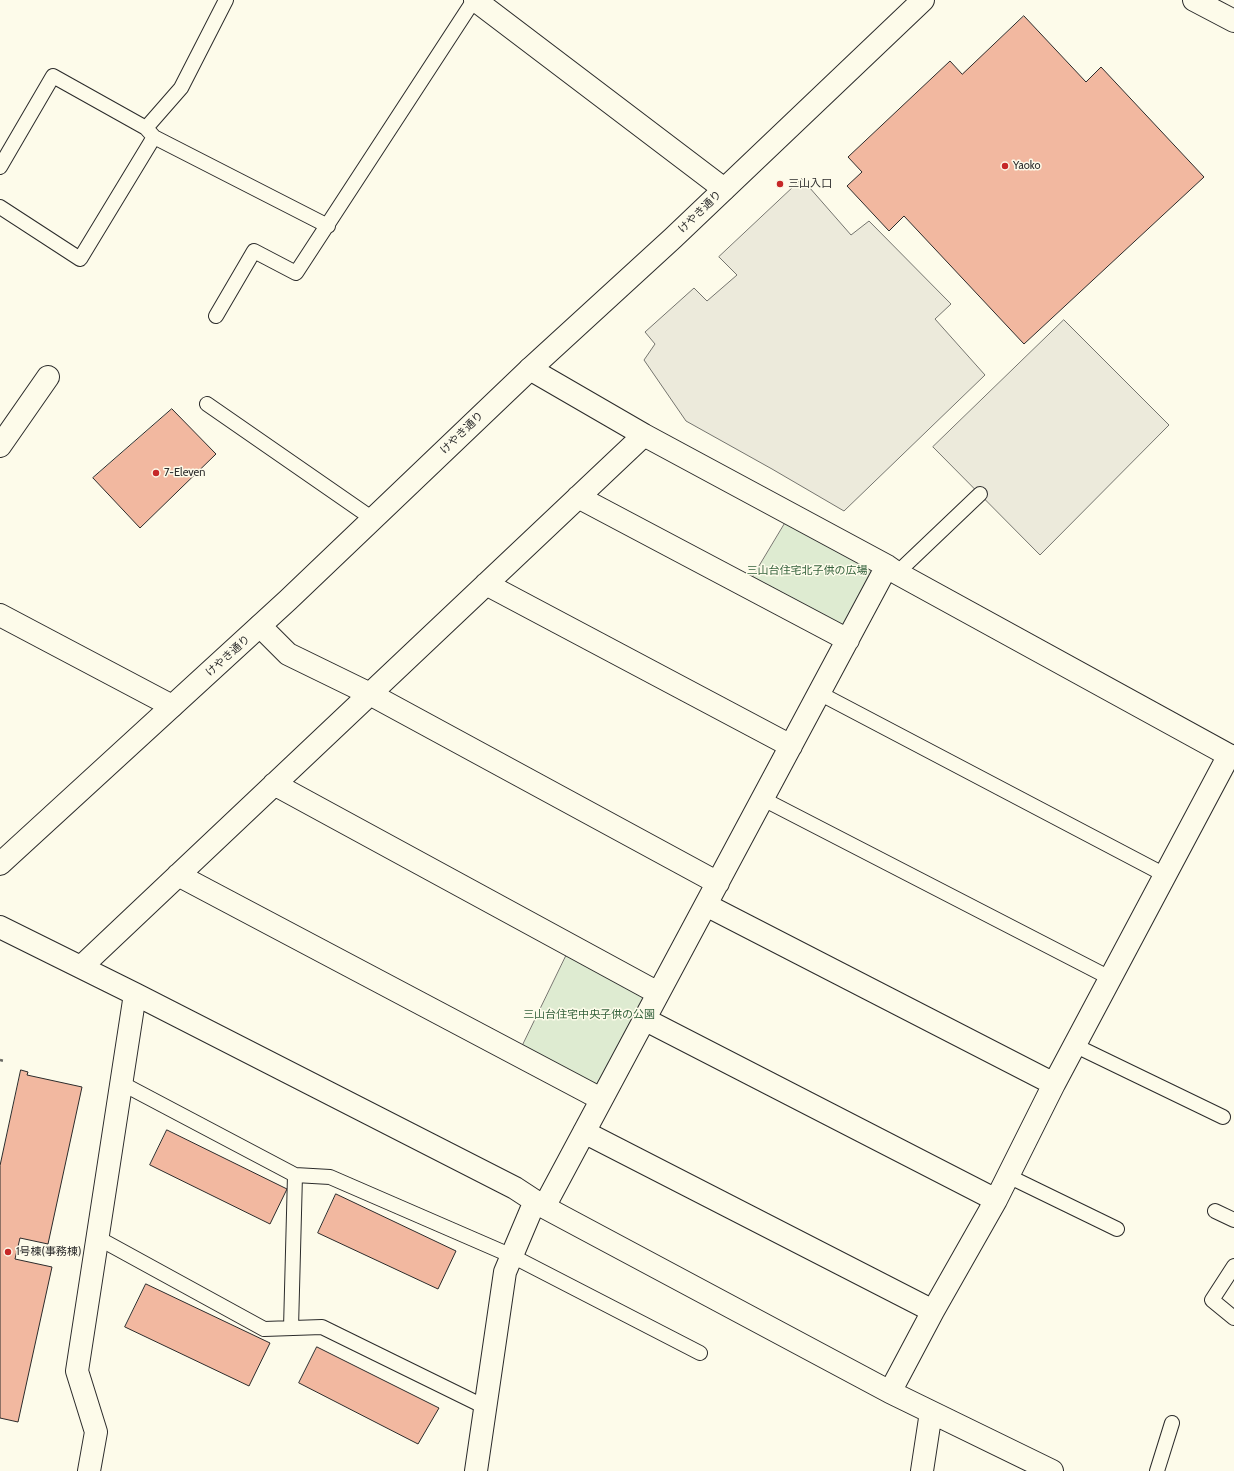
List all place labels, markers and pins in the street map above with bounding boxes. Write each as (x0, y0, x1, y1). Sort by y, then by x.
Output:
place label: Yaoko (1013, 159, 1041, 173)
marker: Yaoko (1000, 161, 1010, 171)
place label: 三山入口 (788, 177, 832, 191)
marker: 三山入口 (775, 179, 785, 189)
place label: 7-Eleven (164, 466, 205, 480)
marker: 7-Eleven (151, 468, 161, 478)
place label: 1号棟(事務棟) (16, 1245, 81, 1259)
marker: 1号棟(事務棟) (3, 1247, 13, 1257)

